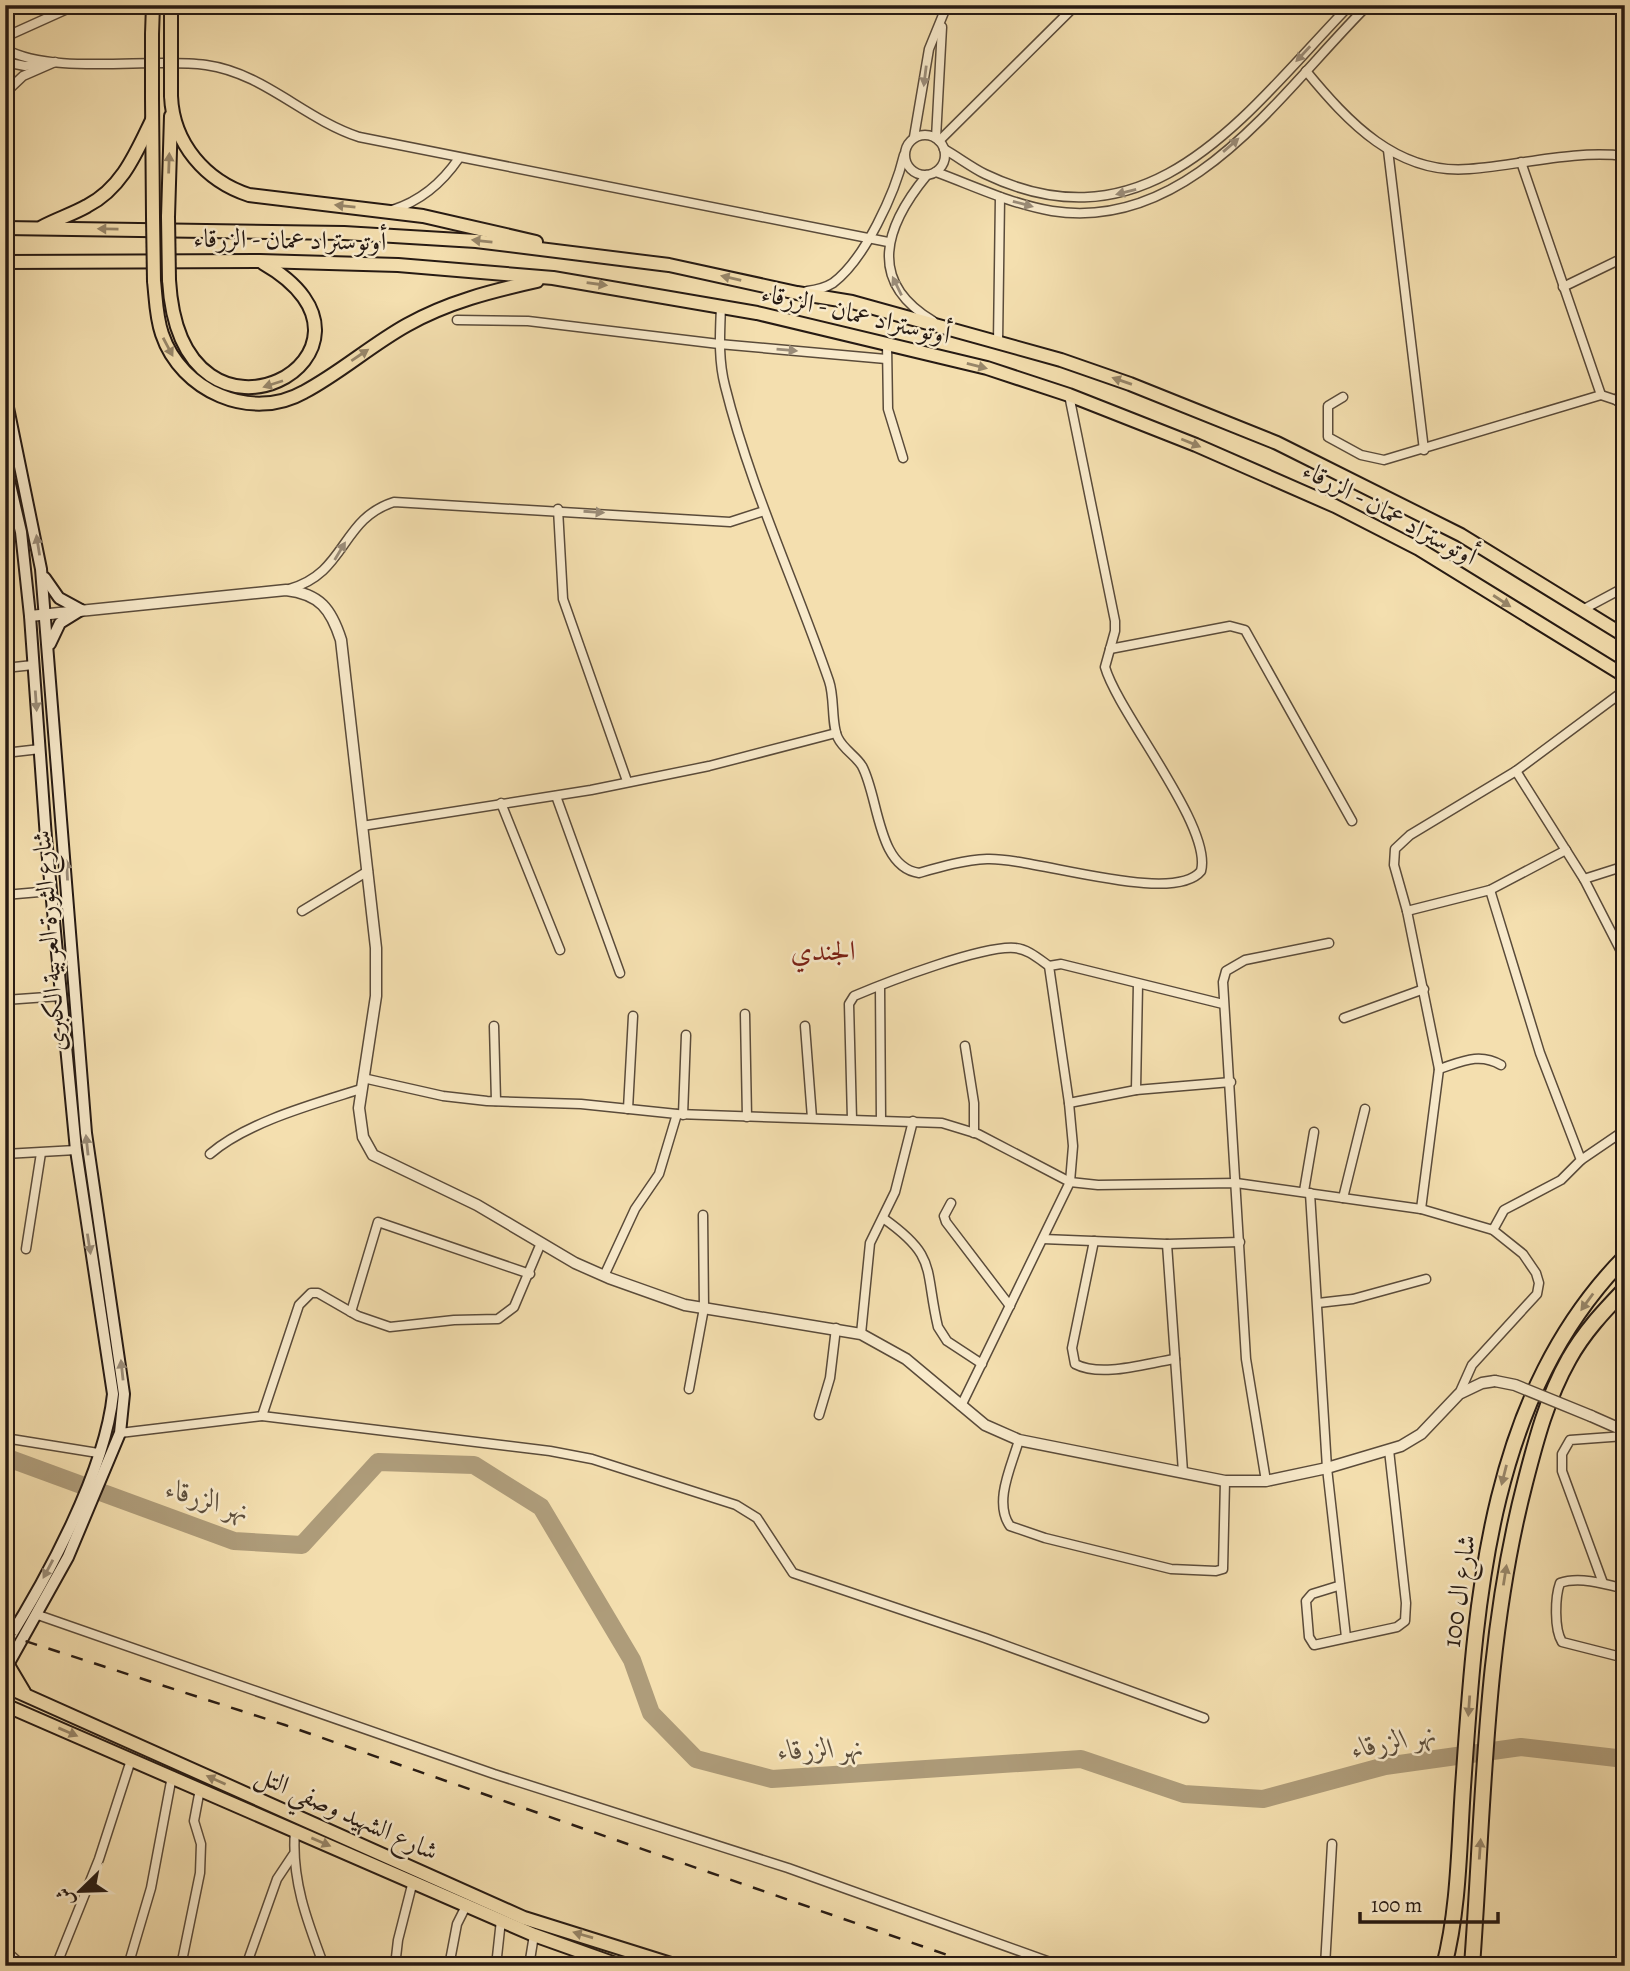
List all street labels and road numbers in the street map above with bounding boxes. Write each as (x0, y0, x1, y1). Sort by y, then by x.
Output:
street label: أوتوستراد عمان - الزرقاء (193, 221, 387, 259)
street label: أوتوستراد عمان - الزرقاء (758, 275, 954, 353)
street label: أوتوستراد عمان - الزرقاء (1297, 452, 1483, 574)
street label: شارع الثورة العربية الكبرى (24, 829, 78, 1053)
street label: شارع ال 100 (1434, 1532, 1488, 1650)
street label: شارع الشهيد وصفي التل (247, 1757, 444, 1876)

